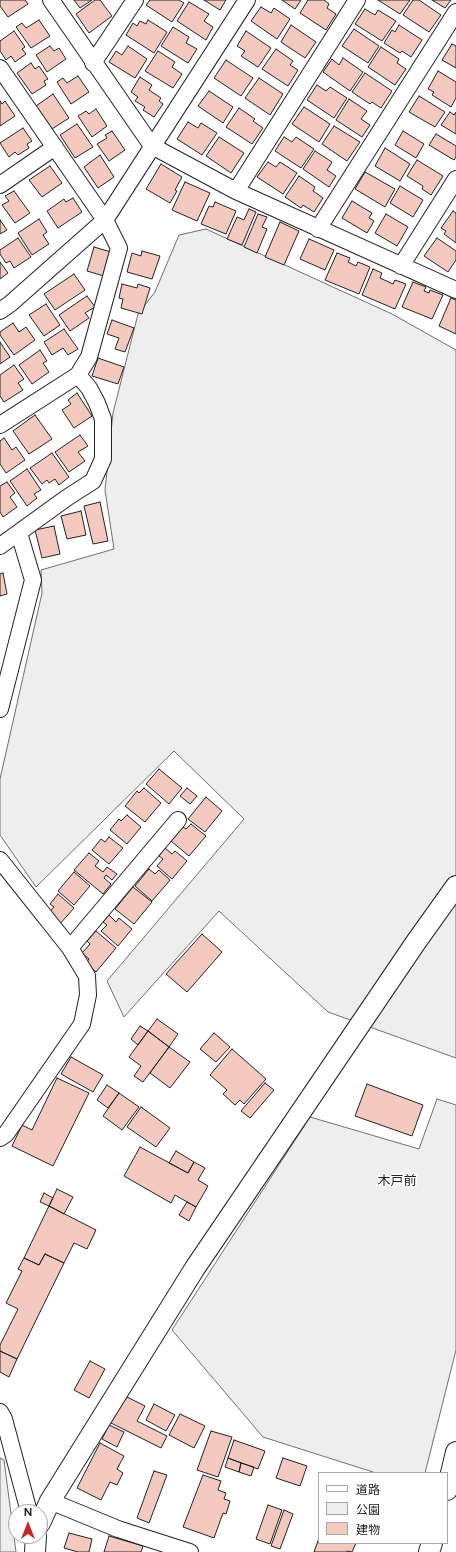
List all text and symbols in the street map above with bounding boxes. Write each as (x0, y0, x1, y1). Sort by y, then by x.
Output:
district label: 木戸前 (378, 1173, 416, 1189)
legend (318, 1472, 448, 1544)
text: 道路 (356, 1483, 380, 1497)
text: 公園 (356, 1503, 380, 1517)
north arrow (8, 1504, 48, 1544)
text: N (24, 1506, 32, 1519)
text: 建物 (356, 1523, 380, 1537)

